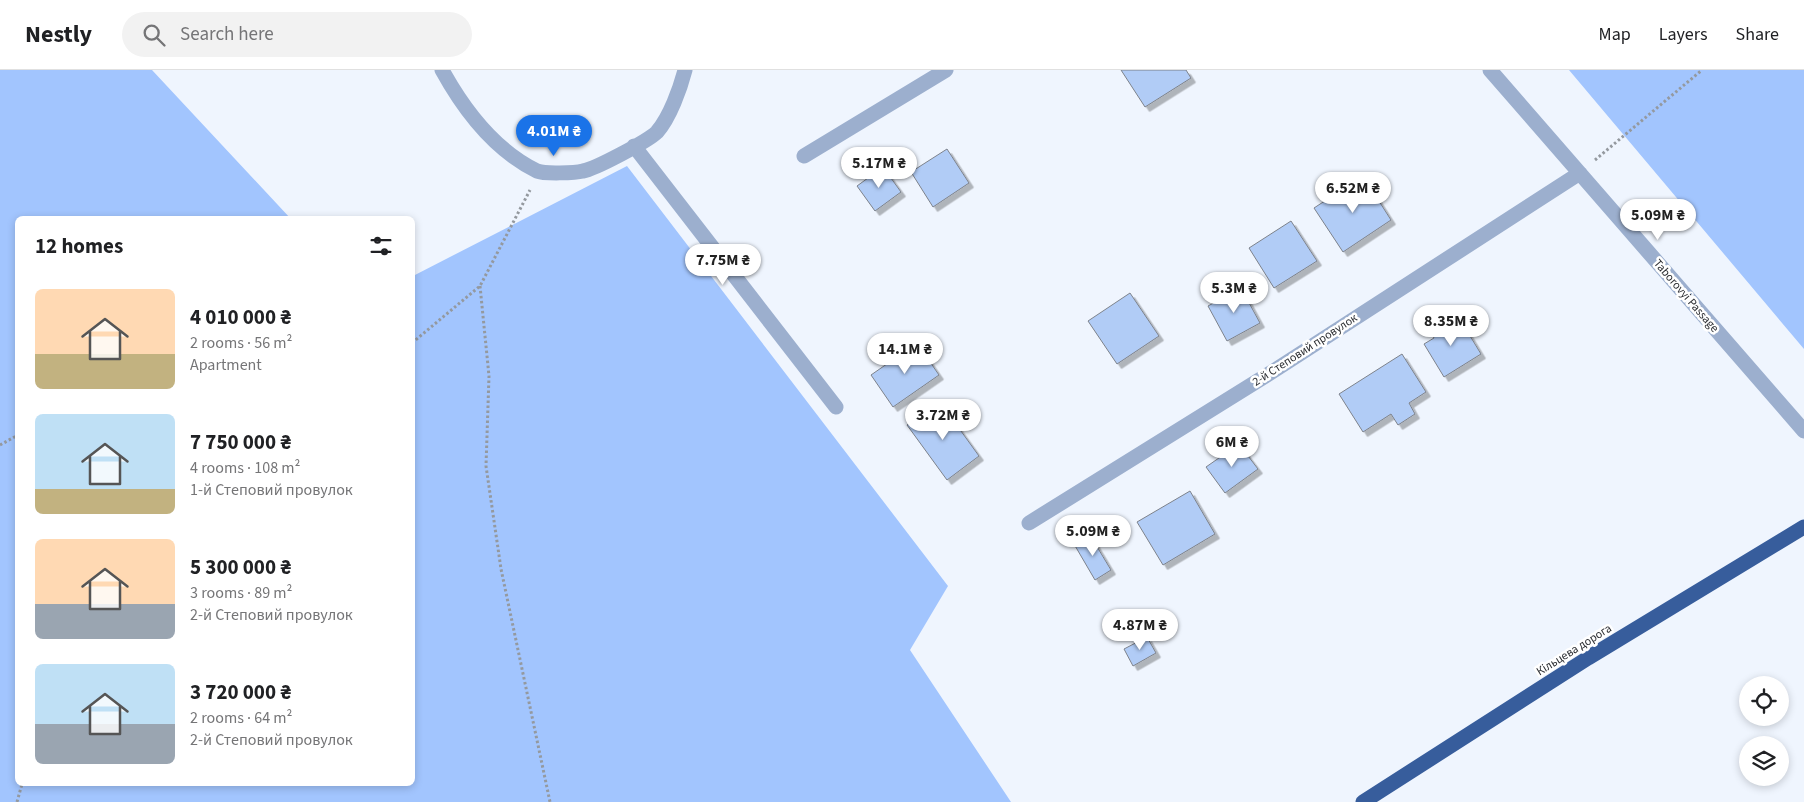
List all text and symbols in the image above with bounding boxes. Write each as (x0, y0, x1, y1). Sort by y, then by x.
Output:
search box (122, 12, 472, 57)
text: Nestly (25, 17, 92, 52)
icon: search (140, 21, 168, 49)
text: Search here (180, 21, 274, 48)
text: Map (1599, 22, 1631, 47)
text: Layers (1659, 22, 1708, 47)
text: Share (1736, 22, 1779, 47)
pin: 4.01M ₴ (508, 114, 600, 157)
text: 4.01M ₴ (527, 120, 581, 142)
pin: 5.17M ₴ (833, 146, 925, 189)
text: 5.17M ₴ (852, 152, 906, 174)
pin: 6.52M ₴ (1307, 172, 1399, 214)
text: 6.52M ₴ (1326, 177, 1380, 199)
pin: 5.09M ₴ (1612, 198, 1704, 241)
text: 5.09M ₴ (1631, 204, 1685, 226)
text: 12 homes (35, 231, 123, 261)
icon: filters (367, 232, 395, 260)
pin: 7.75M ₴ (677, 244, 769, 286)
text: 7.75M ₴ (696, 249, 750, 271)
street label: Taborovyi Passage (1649, 256, 1723, 336)
pin: 5.3M ₴ (1193, 272, 1275, 314)
text: 5.3M ₴ (1211, 277, 1257, 299)
text: 4 010 000 ₴ (190, 302, 291, 332)
pin: 8.35M ₴ (1405, 304, 1497, 347)
icon: home (75, 309, 135, 369)
street label: 2-й Степовий провулок (1249, 310, 1361, 390)
text: 8.35M ₴ (1424, 310, 1478, 332)
text: 2 rooms · 56 m² (190, 332, 292, 354)
pin: 14.1M ₴ (859, 332, 951, 375)
text: 14.1M ₴ (878, 338, 932, 360)
text: Apartment (190, 354, 262, 376)
pin: 3.72M ₴ (897, 398, 989, 441)
text: 3.72M ₴ (916, 404, 970, 426)
pin: 6M ₴ (1202, 426, 1262, 468)
text: 7 750 000 ₴ (190, 427, 291, 457)
text: 6M ₴ (1216, 431, 1248, 453)
icon: home (75, 434, 135, 494)
text: 4 rooms · 108 m² (190, 457, 300, 479)
text: 1-й Степовий провулок (190, 479, 353, 501)
pin: 5.09M ₴ (1047, 514, 1139, 557)
text: 5.09M ₴ (1066, 520, 1120, 542)
text: 5 300 000 ₴ (190, 552, 291, 582)
icon: home (75, 559, 135, 619)
text: 3 rooms · 89 m² (190, 582, 292, 604)
text: 2-й Степовий провулок (190, 604, 353, 626)
pin: 4.87M ₴ (1094, 608, 1186, 651)
text: 4.87M ₴ (1113, 614, 1167, 636)
street label: Кільцева дорога (1533, 620, 1615, 680)
map controls (1739, 676, 1789, 786)
button: locate (1739, 676, 1789, 726)
text: 3 720 000 ₴ (190, 677, 291, 707)
icon: home (75, 684, 135, 744)
text: 2 rooms · 64 m² (190, 707, 292, 729)
text: 2-й Степовий провулок (190, 729, 353, 751)
button: layers (1739, 736, 1789, 786)

